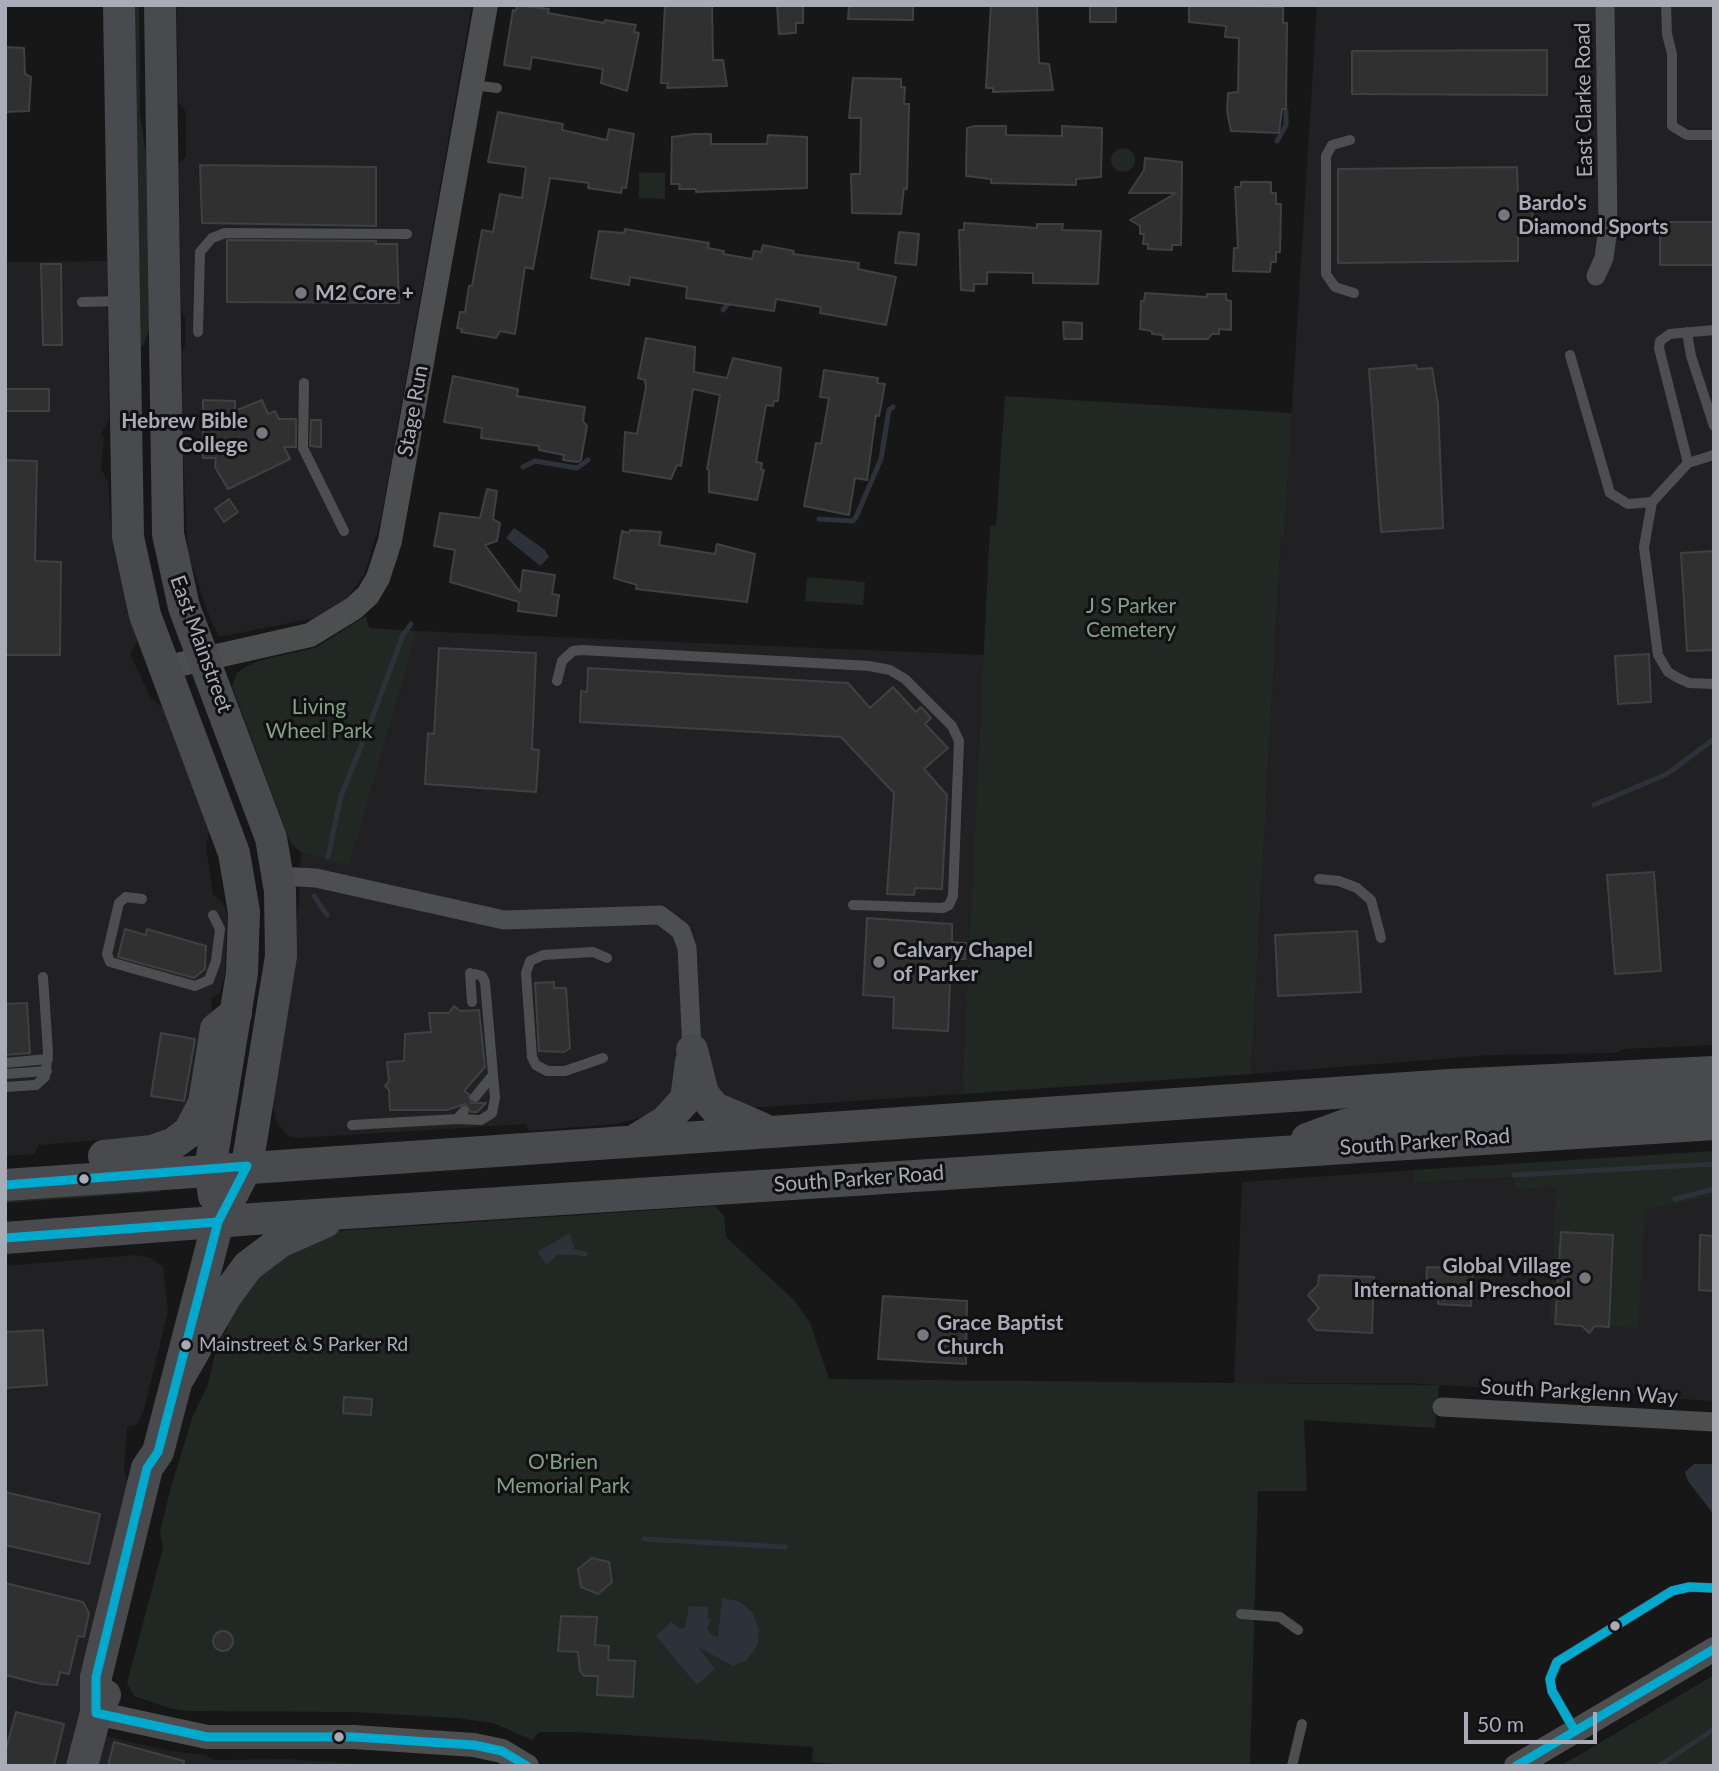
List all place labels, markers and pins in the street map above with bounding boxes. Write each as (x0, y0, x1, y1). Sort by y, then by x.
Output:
place label: Bardo's Diamond Sports (1518, 190, 1668, 240)
marker: Bardo's Diamond Sports (1496, 207, 1512, 223)
place label: M2 Core + (315, 280, 414, 306)
marker: M2 Core + (293, 285, 309, 301)
place label: Hebrew Bible College (121, 408, 248, 458)
marker: Hebrew Bible College (254, 425, 270, 441)
place label: Calvary Chapel of Parker (893, 937, 1033, 987)
marker: Calvary Chapel of Parker (871, 954, 887, 970)
unlabelled marker (77, 1172, 91, 1186)
place label: Global Village International Preschool (1354, 1253, 1571, 1303)
marker: Global Village International Preschool (1577, 1270, 1593, 1286)
place label: Grace Baptist Church (937, 1310, 1063, 1360)
marker: Grace Baptist Church (915, 1327, 931, 1343)
place label: Mainstreet & S Parker Rd (199, 1334, 408, 1356)
marker: Mainstreet & S Parker Rd (179, 1338, 193, 1352)
unlabelled marker (1608, 1619, 1622, 1633)
unlabelled marker (332, 1730, 346, 1744)

